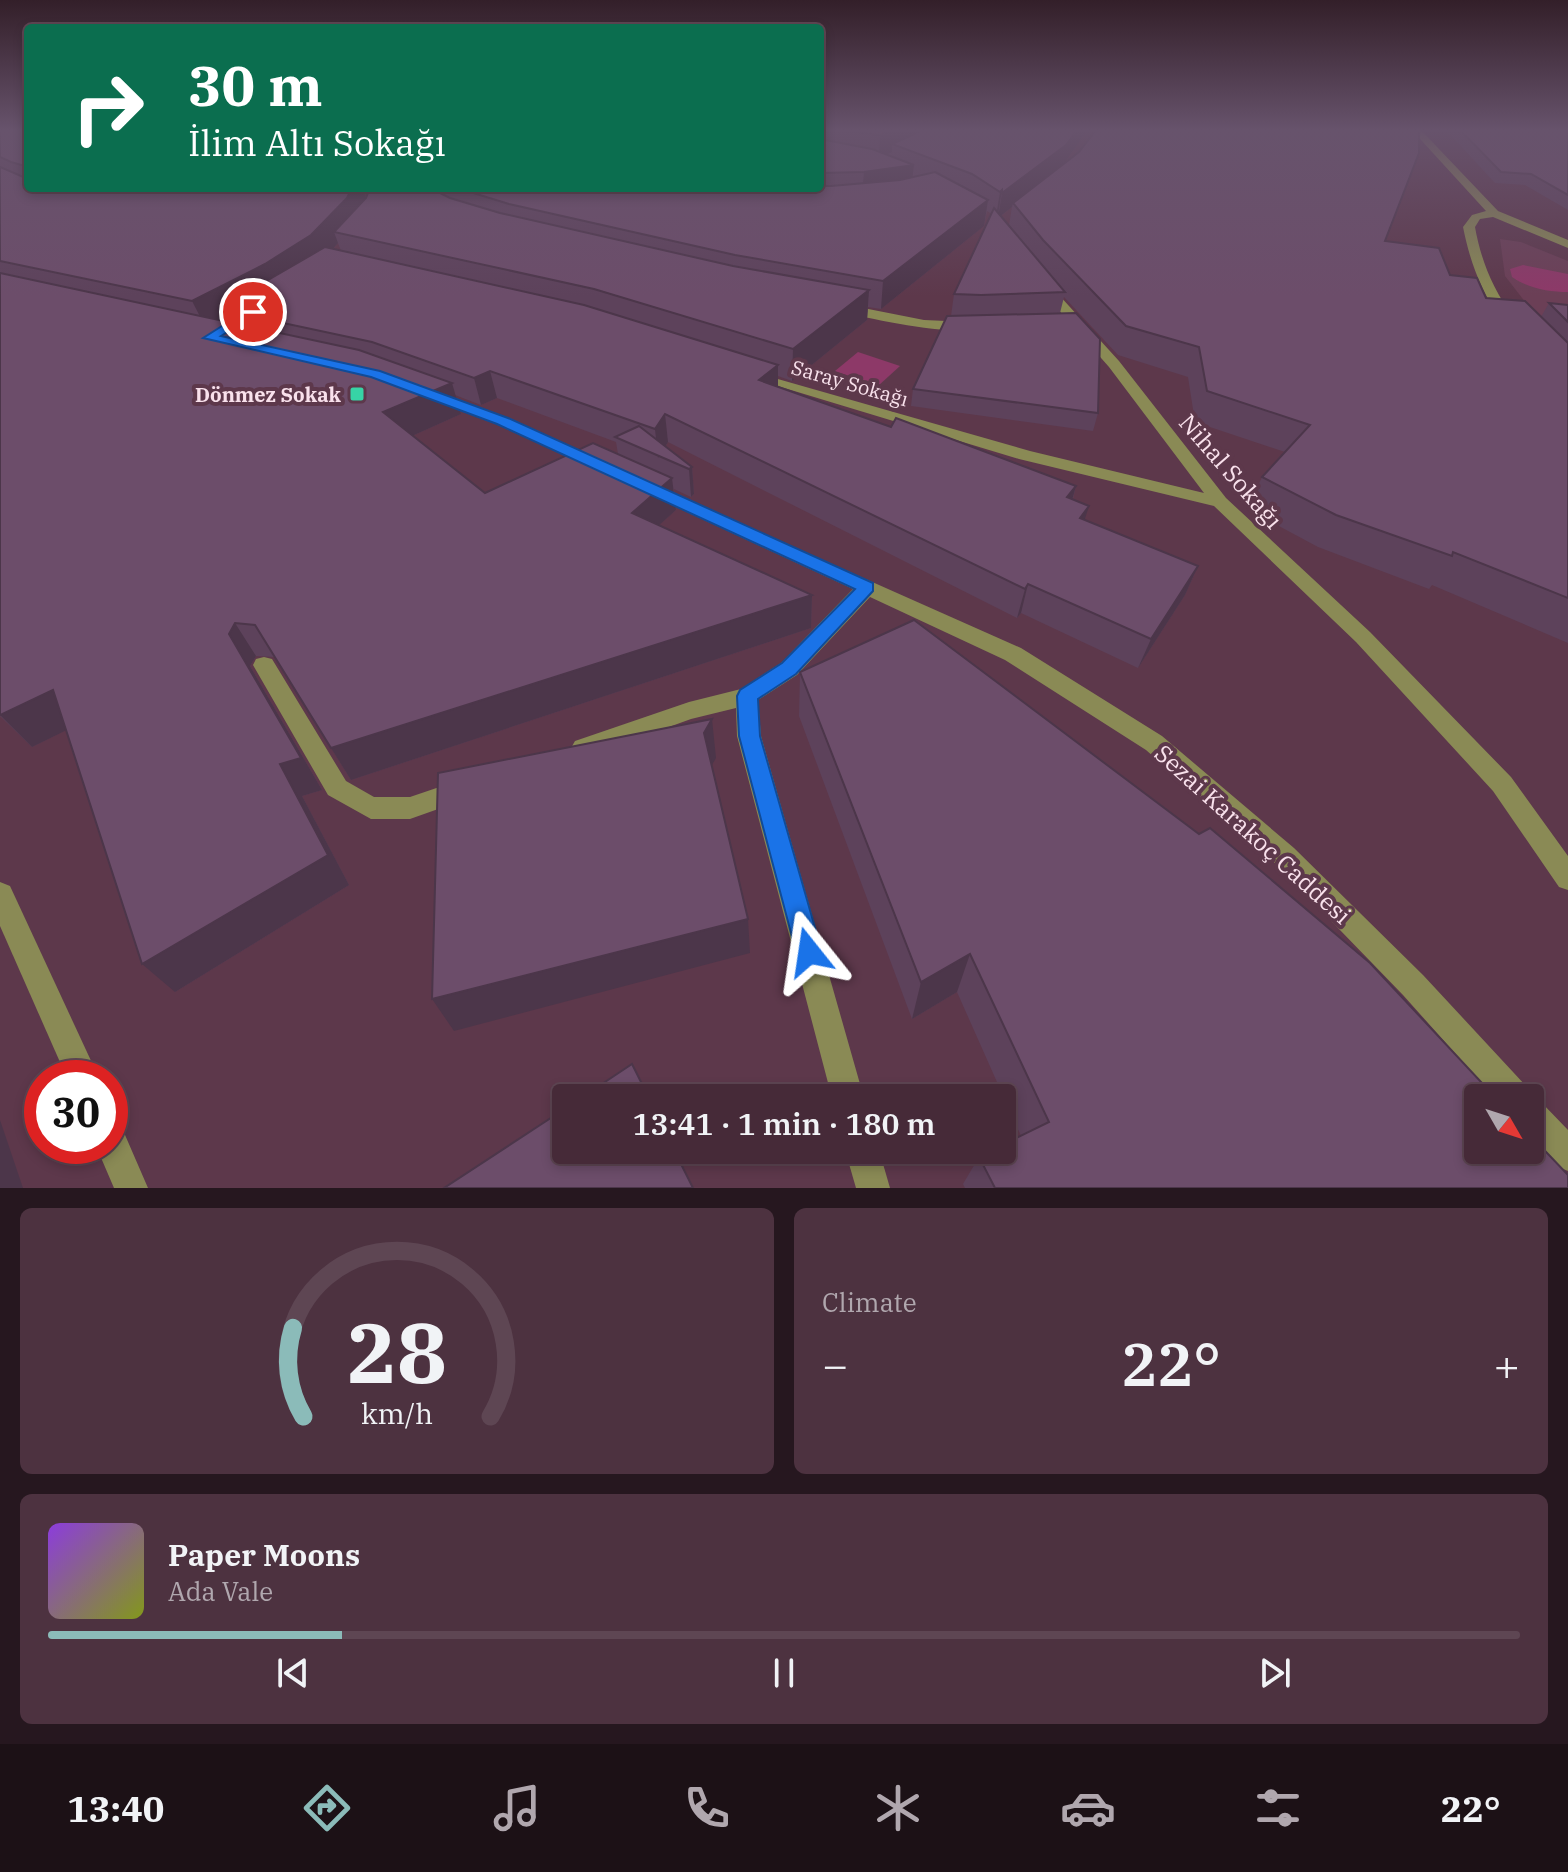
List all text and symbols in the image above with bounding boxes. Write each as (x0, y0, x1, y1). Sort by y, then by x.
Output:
text: 30 m (188, 49, 323, 121)
icon: right (56, 56, 160, 160)
text: İlim Altı Sokağı (188, 119, 446, 166)
pin (219, 278, 287, 346)
icon: arrive (231, 290, 275, 334)
street label: Saray Sokağı (788, 353, 912, 413)
place label: Dönmez Sokak (195, 381, 342, 408)
marker: Dönmez Sokak (348, 385, 366, 403)
street label: Nihal Sokağı (1172, 407, 1290, 535)
street label: Sezai Karakoç Caddesi (1148, 737, 1358, 931)
position arrow (767, 910, 851, 994)
speed limit sign: 30 (24, 1060, 128, 1164)
north arrow (1464, 1084, 1544, 1164)
map controls (1464, 1084, 1544, 1164)
text: 13:41 · 1 min · 180 m (633, 1104, 935, 1143)
text: Climate (822, 1285, 917, 1319)
text: 28 (347, 1298, 447, 1406)
text: 22° (1121, 1324, 1221, 1403)
text: − (822, 1336, 848, 1393)
text: + (1494, 1336, 1520, 1393)
text: km/h (361, 1395, 433, 1432)
text: Paper Moons (168, 1535, 360, 1574)
text: Ada Vale (168, 1574, 273, 1608)
icon: previous (271, 1651, 315, 1695)
icon: pause (762, 1651, 806, 1695)
icon: next (1253, 1651, 1297, 1695)
icon: directions (299, 1780, 355, 1836)
icon: music (489, 1780, 545, 1836)
icon: phone (679, 1780, 735, 1836)
icon: climate (870, 1780, 926, 1836)
icon: car (1060, 1780, 1116, 1836)
icon: filters (1250, 1780, 1306, 1836)
text: 13:40 (67, 1785, 164, 1832)
text: 22° (1441, 1785, 1501, 1832)

